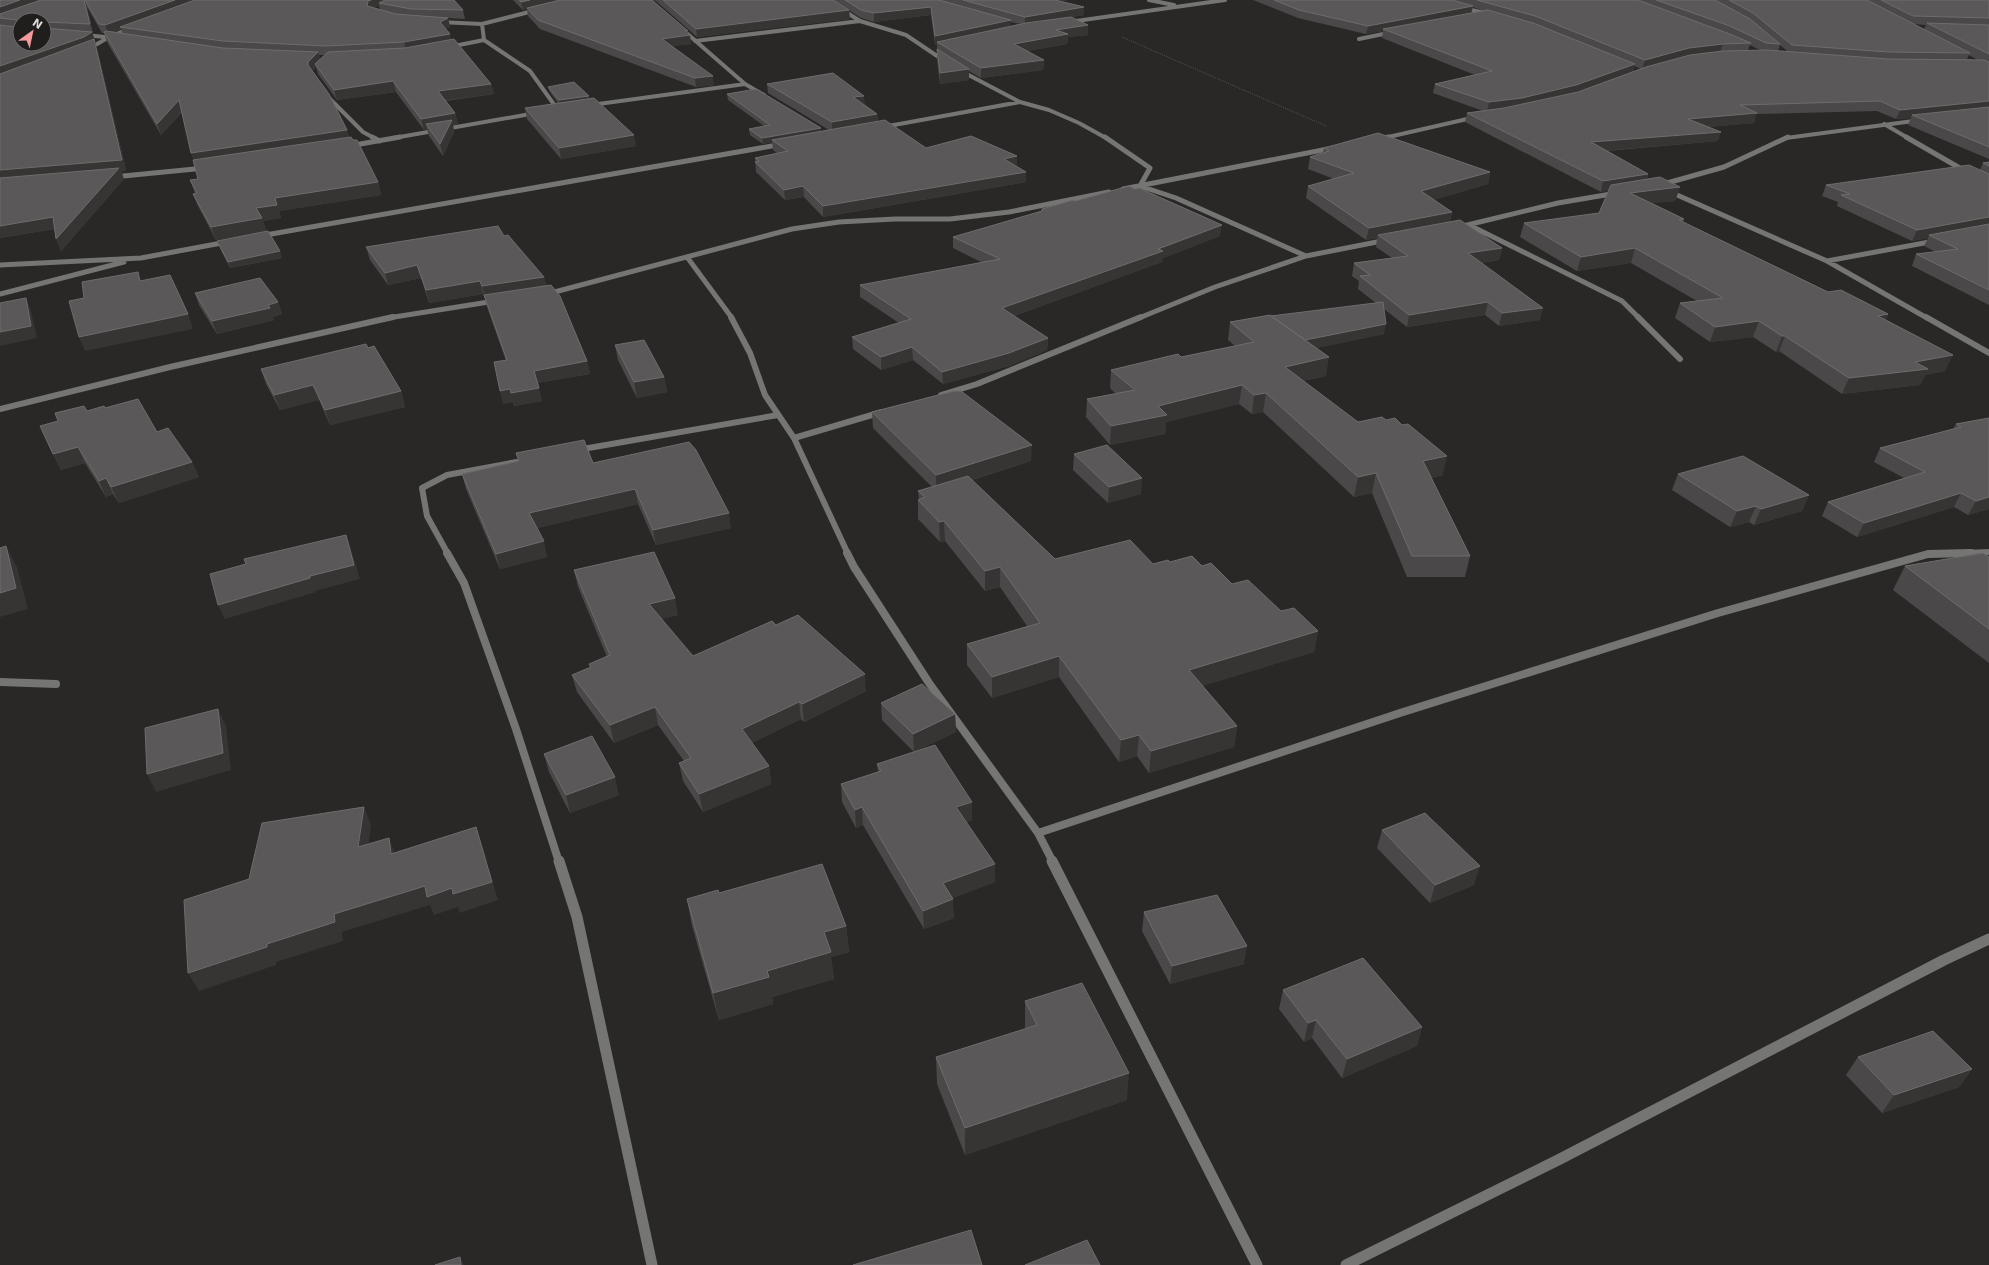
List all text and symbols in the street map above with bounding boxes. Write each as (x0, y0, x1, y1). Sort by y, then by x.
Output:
north arrow (12, 12, 52, 52)
text: N (30, 16, 45, 32)

